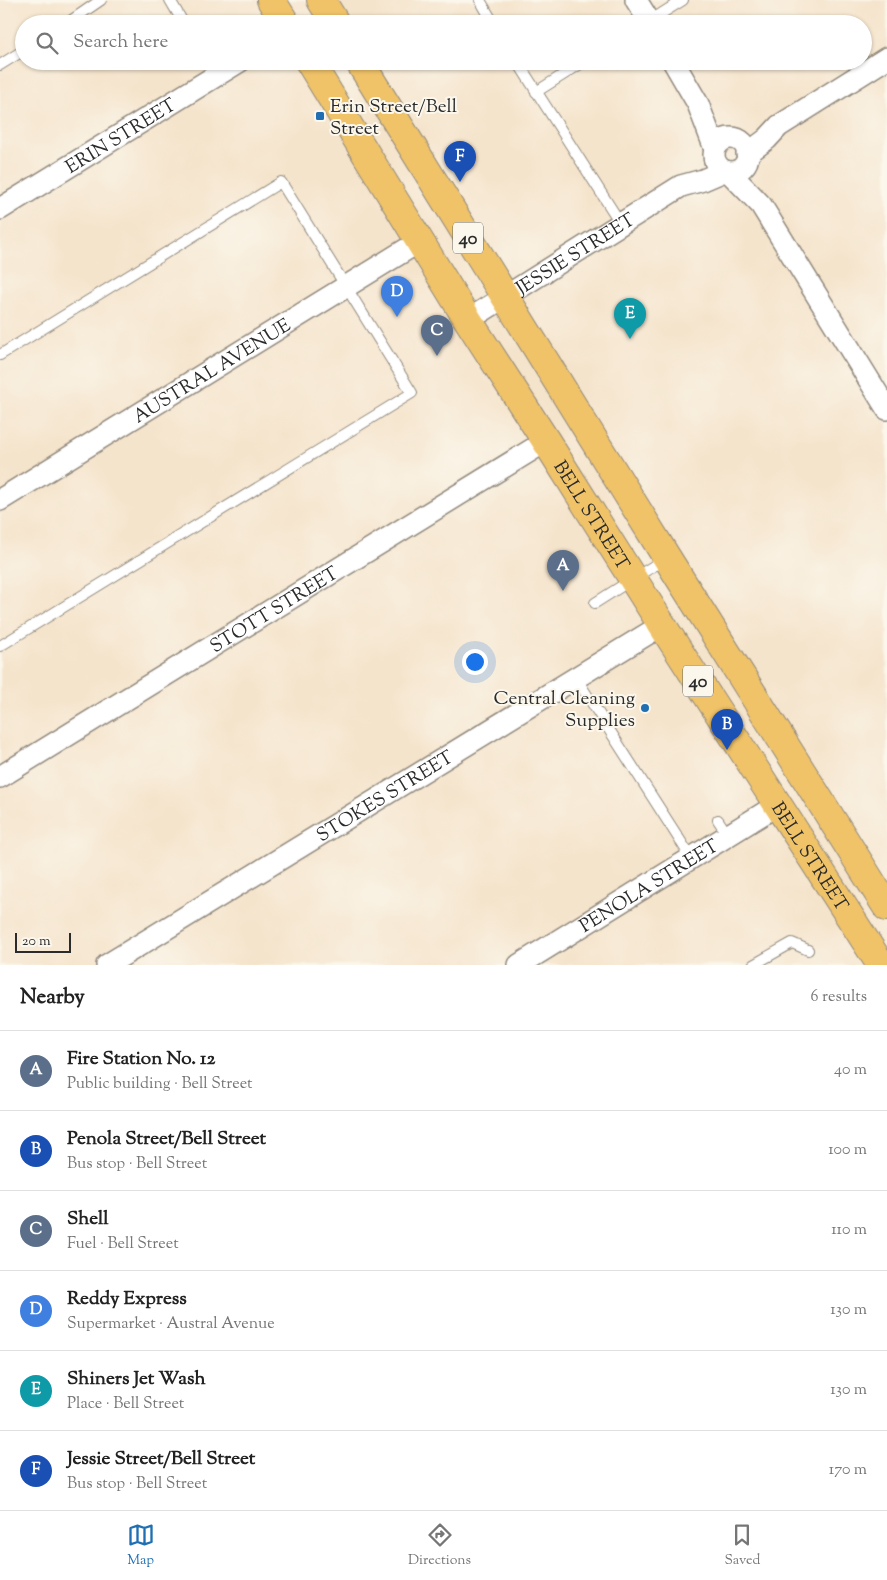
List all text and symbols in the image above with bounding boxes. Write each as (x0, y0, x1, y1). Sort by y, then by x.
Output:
search box (15, 15, 872, 70)
icon: search (33, 29, 61, 57)
text: Search here (73, 29, 168, 56)
street label: ERIN STREET (61, 93, 182, 181)
place label: Erin Street/Bell Street (330, 94, 457, 143)
marker: Erin Street/Bell Street (314, 110, 326, 122)
pin: F (444, 141, 476, 182)
street label: JESSIE STREET (510, 207, 641, 303)
road number: 40 (453, 222, 483, 254)
pin: D (381, 276, 413, 317)
pin: E (614, 298, 646, 339)
street label: AUSTRAL AVENUE (128, 313, 297, 431)
pin: C (421, 315, 453, 356)
street label: BELL STREET (546, 456, 635, 576)
pin: A (547, 550, 579, 591)
street label: STOTT STREET (205, 561, 344, 661)
your location (462, 649, 488, 675)
road number: 40 (683, 666, 713, 696)
place label: Central Cleaning Supplies (494, 686, 635, 735)
marker: Central Cleaning Supplies (639, 702, 651, 714)
pin: B (711, 709, 743, 750)
street label: STOKES STREET (312, 745, 459, 850)
street label: BELL STREET (763, 797, 854, 917)
street label: PENOLA STREET (575, 834, 724, 940)
scale bar (15, 930, 71, 953)
text: 20 m (22, 932, 51, 952)
text: Nearby (20, 983, 85, 1013)
text: 6 results (811, 986, 867, 1009)
text: Fire Station No. 12 (67, 1046, 215, 1073)
text: A (30, 1059, 43, 1082)
text: 40 m (834, 1059, 867, 1082)
text: Public building · Bell Street (67, 1073, 253, 1096)
text: Penola Street/Bell Street (67, 1126, 266, 1153)
text: B (31, 1139, 41, 1162)
text: 100 m (828, 1139, 867, 1162)
text: Bus stop · Bell Street (67, 1153, 207, 1176)
text: Shell (67, 1206, 109, 1233)
text: C (30, 1219, 42, 1242)
text: 110 m (831, 1219, 867, 1242)
text: Fuel · Bell Street (67, 1233, 179, 1256)
text: Reddy Express (67, 1286, 187, 1313)
text: D (30, 1299, 42, 1322)
text: 130 m (830, 1299, 867, 1322)
text: Supermarket · Austral Avenue (67, 1313, 275, 1336)
text: Shiners Jet Wash (67, 1366, 206, 1393)
text: E (31, 1379, 41, 1402)
text: 130 m (830, 1379, 867, 1402)
text: Place · Bell Street (67, 1393, 184, 1416)
text: Jessie Street/Bell Street (67, 1446, 255, 1473)
text: F (32, 1459, 40, 1482)
text: 170 m (829, 1459, 867, 1482)
text: Bus stop · Bell Street (67, 1473, 207, 1496)
tab: Map (127, 1521, 155, 1571)
tab: Directions (408, 1521, 471, 1571)
tab: Saved (724, 1521, 760, 1571)

